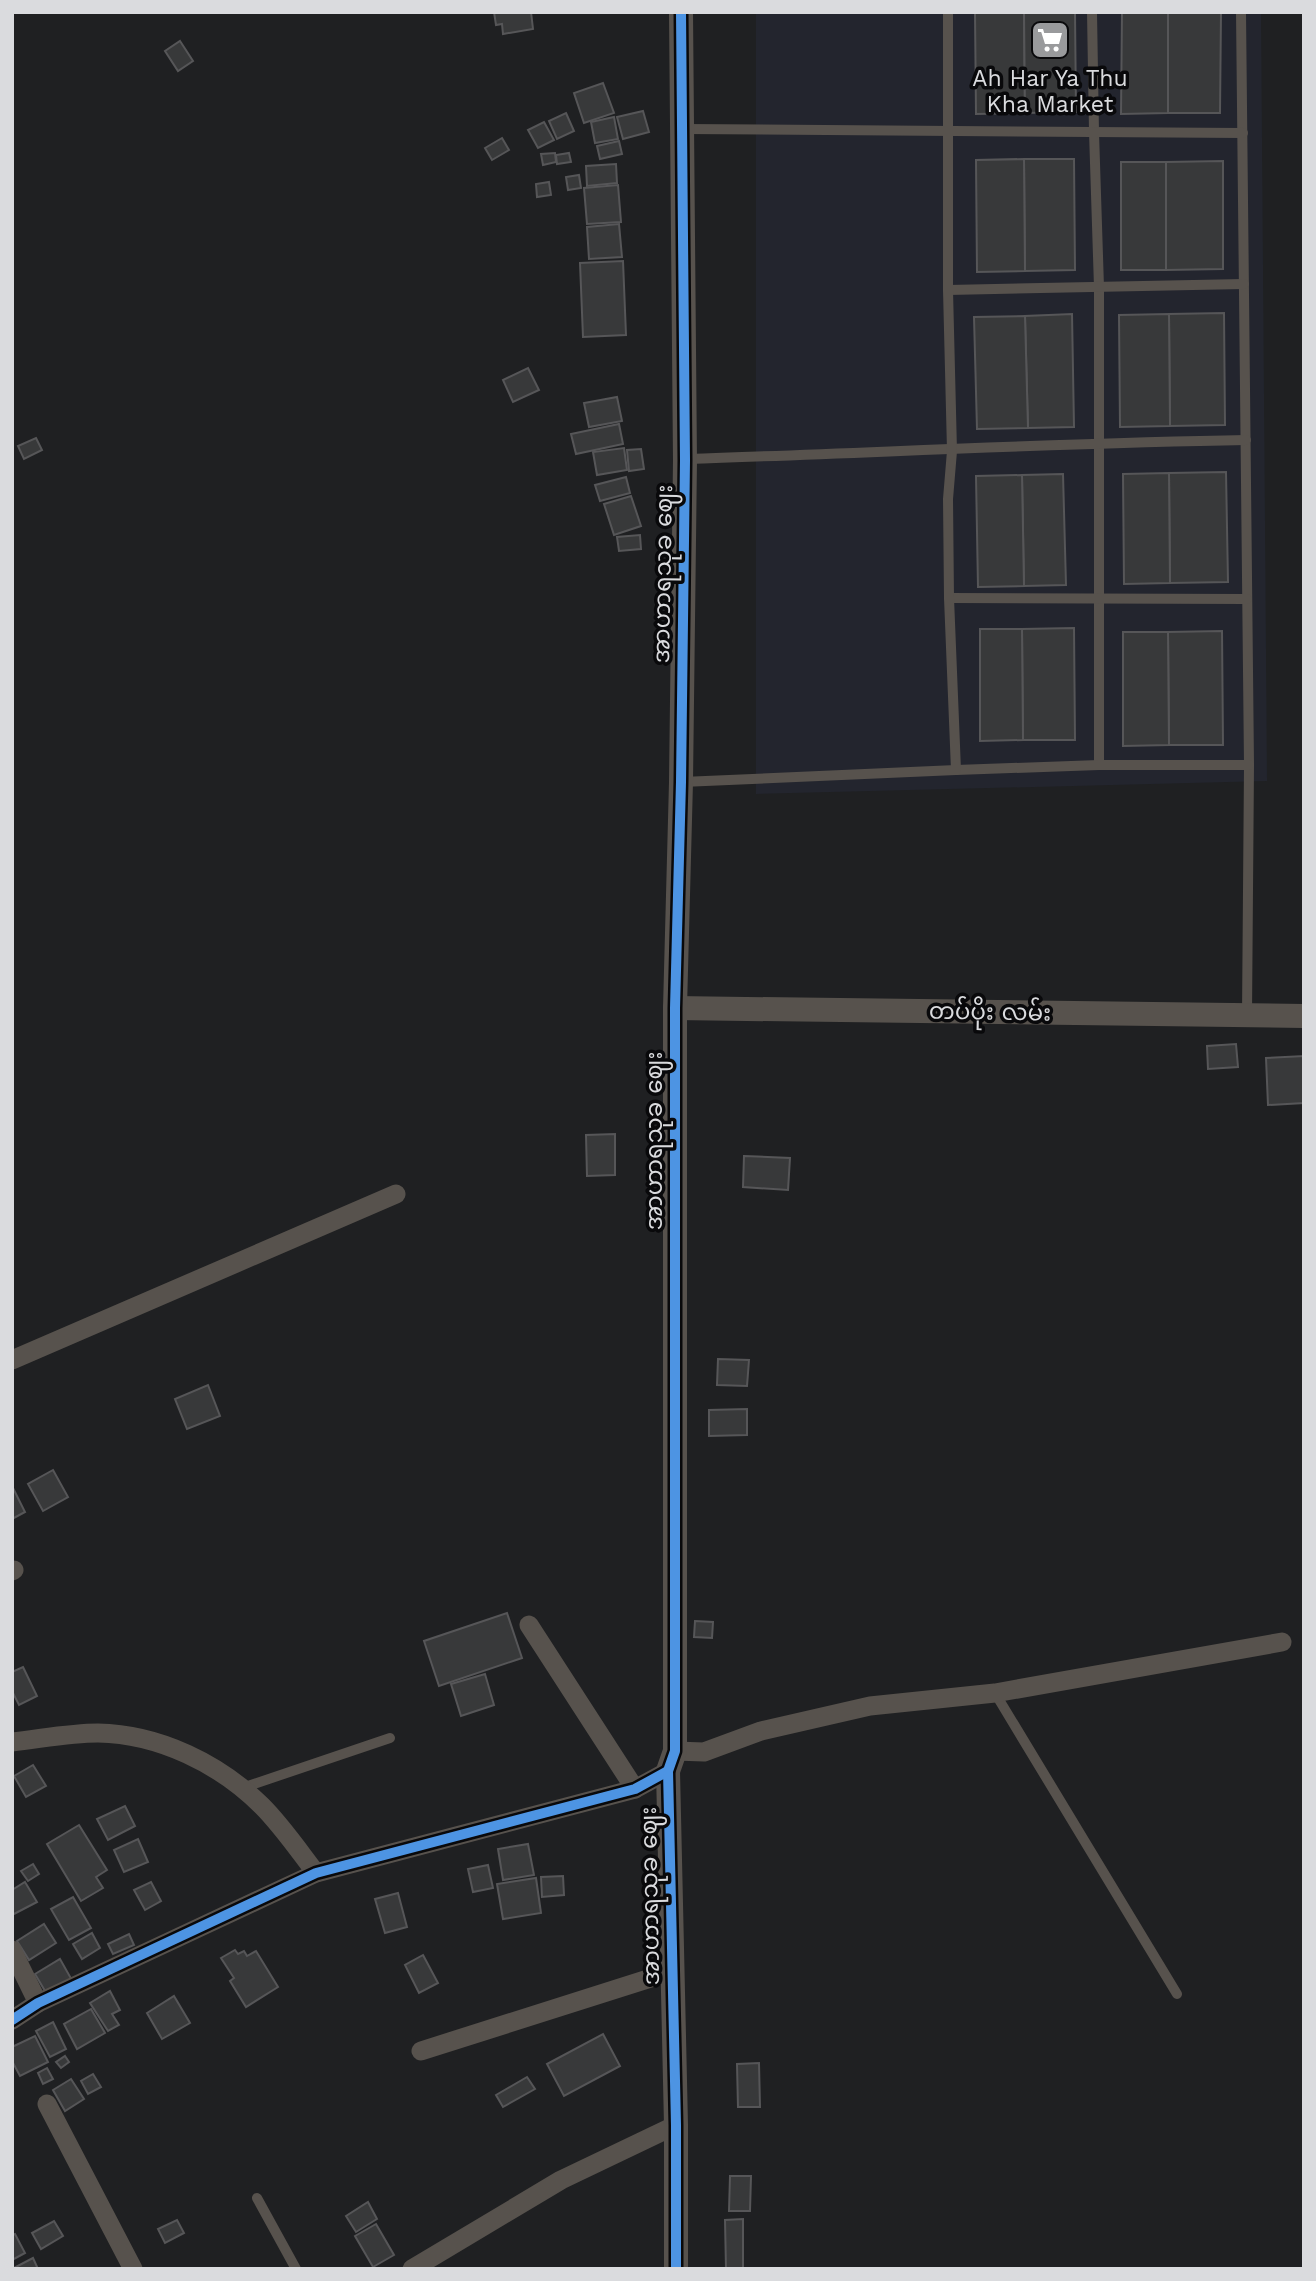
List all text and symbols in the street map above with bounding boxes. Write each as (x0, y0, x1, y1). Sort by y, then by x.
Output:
supermarket icon: Ah Har Ya Thu Kha Market (1029, 19, 1071, 61)
place label: Ah Har Ya Thu Kha Market (972, 65, 1128, 118)
street label: အာဟာရသုခ ဈေး (648, 484, 683, 664)
street label: တပ်ပိုး လမ်း (929, 994, 1051, 1032)
street label: အာဟာရသုခ ဈေး (641, 1052, 673, 1230)
street label: အာဟာရသုခ ဈေး (635, 1806, 670, 1986)

